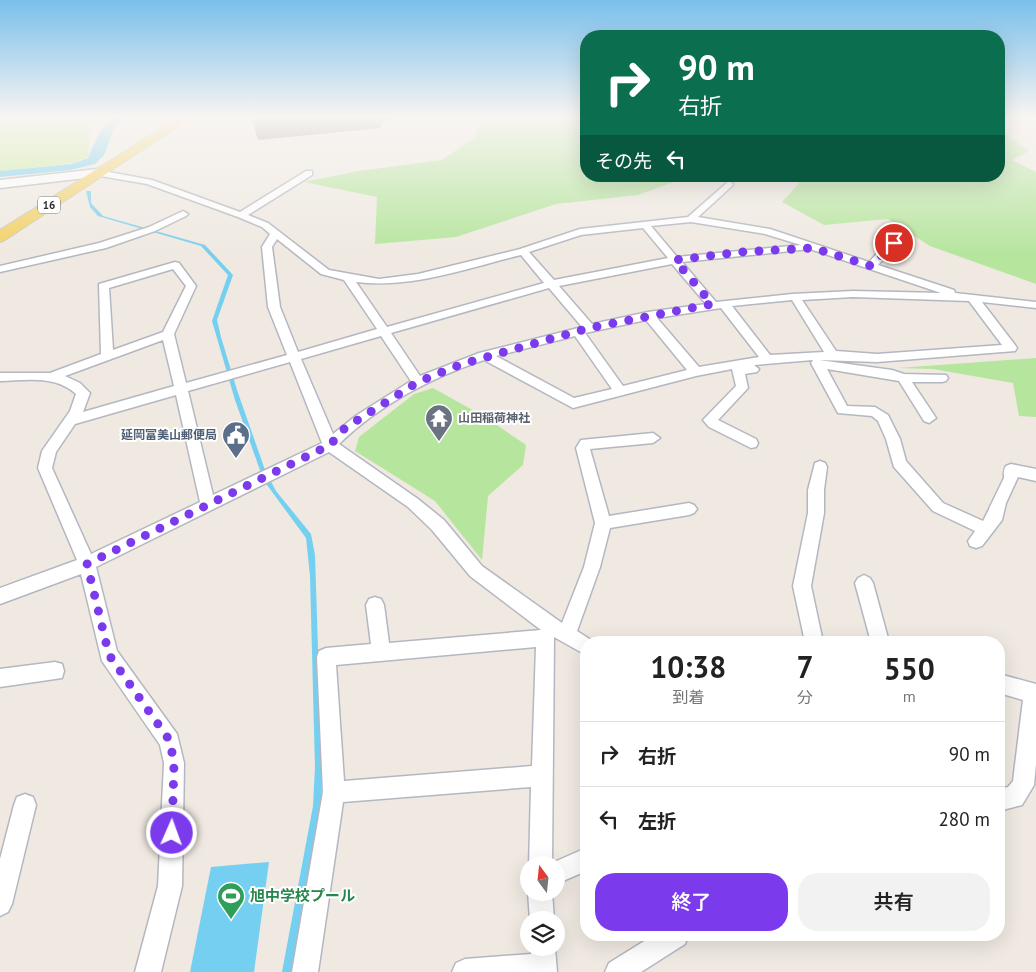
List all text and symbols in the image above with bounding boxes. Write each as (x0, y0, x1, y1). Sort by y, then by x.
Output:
text: 90 m (678, 44, 755, 90)
icon: right (595, 50, 660, 115)
text: 右折 (678, 92, 722, 120)
icon: left (662, 145, 690, 173)
text: その先 (595, 149, 652, 173)
road number: 16 (38, 196, 60, 214)
pin (873, 222, 915, 264)
icon: arrive (880, 229, 908, 257)
temple icon: 山田稲荷神社 (424, 403, 454, 442)
place label: 山田稲荷神社 (458, 410, 530, 425)
public building icon: 延岡富美山郵便局 (221, 420, 251, 459)
place label: 延岡富美山郵便局 (121, 427, 217, 442)
text: 10:38 (650, 647, 726, 686)
text: 7 (797, 647, 814, 686)
text: 550 (884, 649, 935, 688)
text: m (903, 686, 916, 706)
text: 到着 (672, 687, 704, 707)
text: 分 (797, 687, 813, 707)
icon: right (595, 740, 623, 768)
text: 90 m (949, 742, 990, 766)
text: 右折 (638, 744, 676, 768)
icon: left (595, 805, 623, 833)
position arrow (145, 806, 197, 858)
text: 280 m (938, 807, 990, 831)
text: 左折 (638, 809, 676, 833)
north arrow (520, 856, 565, 901)
map controls (520, 856, 565, 956)
button: 終了 (595, 873, 788, 931)
button: 共有 (798, 873, 990, 931)
sports icon: 旭中学校プール (216, 881, 246, 920)
place label: 旭中学校プール (250, 886, 355, 905)
button: layers (520, 911, 565, 956)

